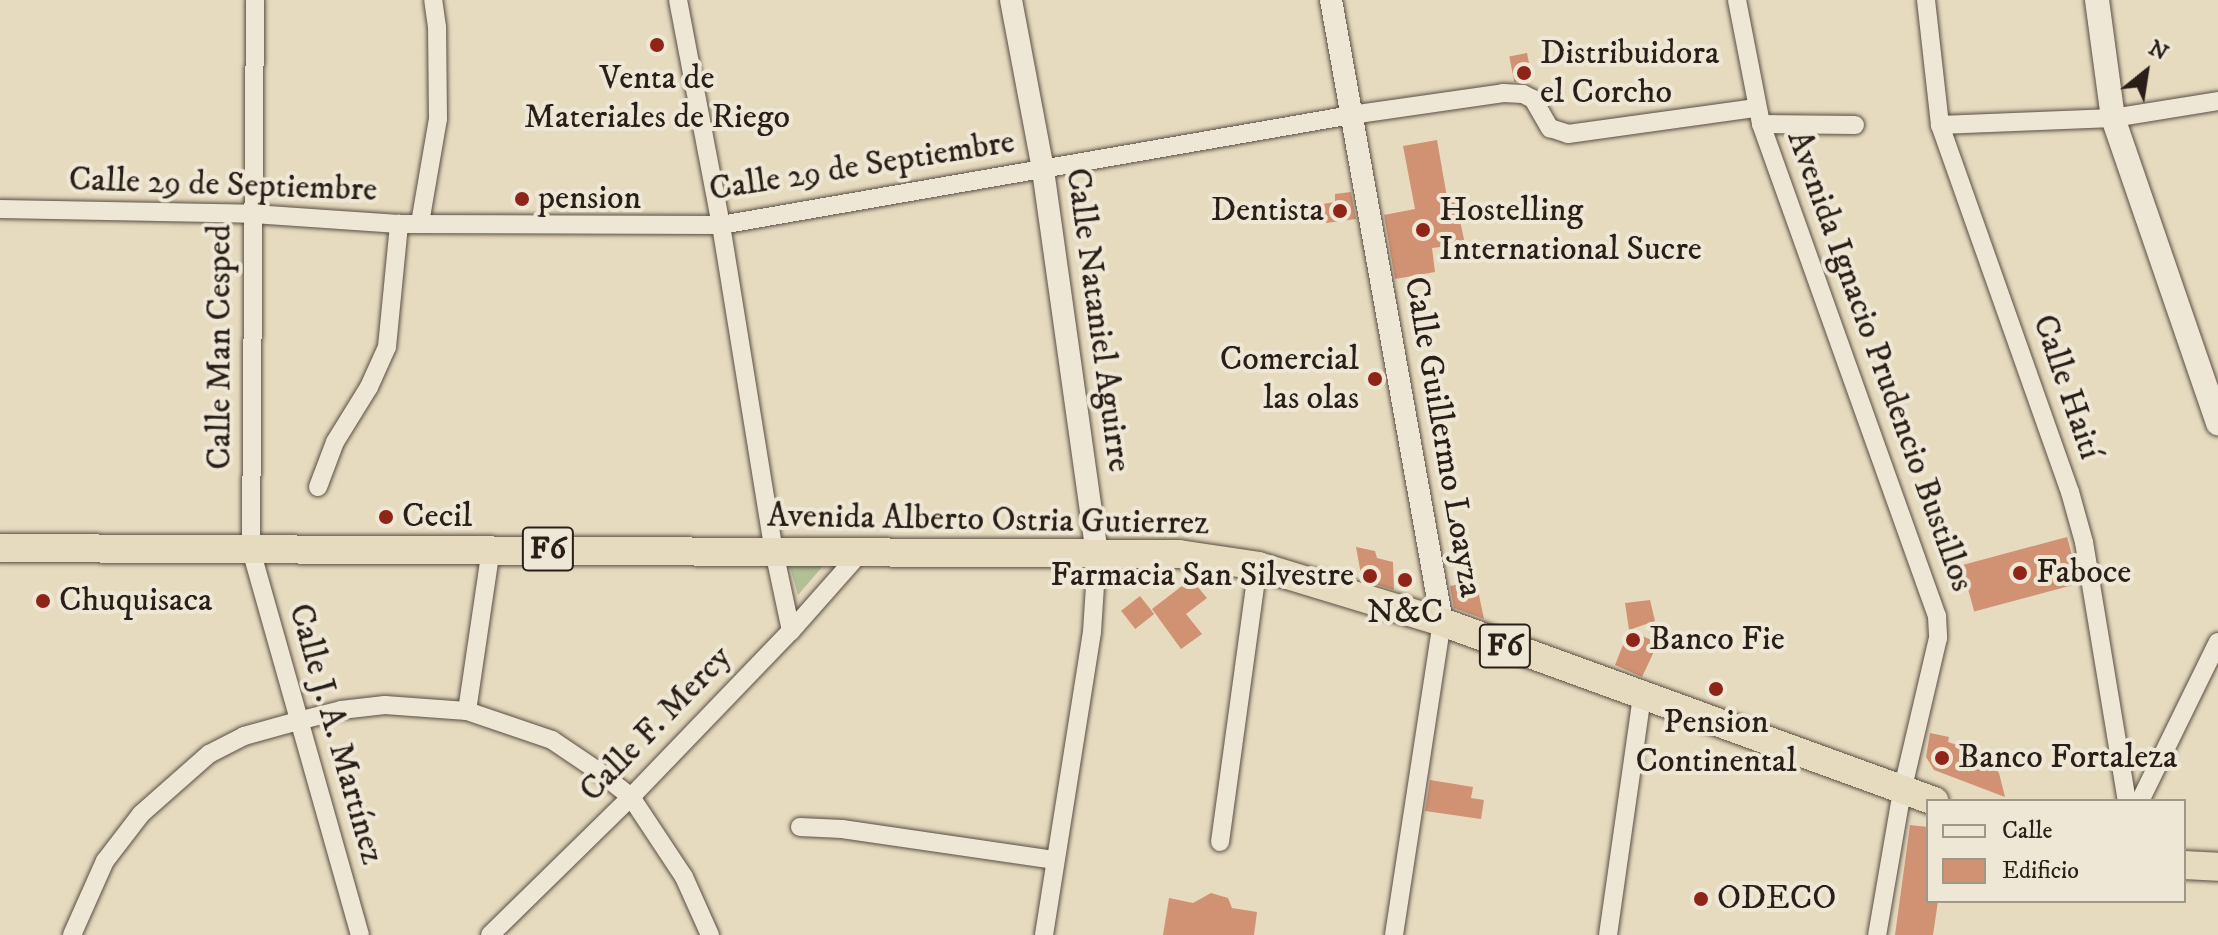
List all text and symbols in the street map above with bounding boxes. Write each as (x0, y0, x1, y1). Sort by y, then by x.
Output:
north arrow (2106, 32, 2186, 112)
place label: Distribuidora el Corcho (1540, 33, 1719, 112)
text: N (2144, 35, 2173, 67)
marker: Venta de Materiales de Riego (648, 36, 666, 54)
place label: Venta de Materiales de Riego (524, 58, 790, 138)
marker: Distribuidora el Corcho (1515, 64, 1533, 82)
street label: Calle 29 de Septiembre (706, 122, 1018, 210)
street label: Avenida Ignacio Prudencio Bustillos (1778, 125, 1982, 597)
street label: Calle 29 de Septiembre (68, 159, 378, 211)
street label: Calle Nataniel Aguirre (1056, 165, 1140, 475)
place label: pension (538, 179, 641, 219)
marker: pension (513, 190, 531, 208)
place label: Hostelling International Sucre (1439, 190, 1702, 270)
place label: Dentista (1211, 191, 1324, 231)
marker: Dentista (1331, 202, 1349, 220)
marker: Hostelling International Sucre (1414, 221, 1432, 239)
street label: Calle Man Cesped (200, 224, 240, 470)
street label: Calle Guillermo Loayza (1395, 274, 1491, 600)
street label: Calle Haití (2023, 309, 2111, 465)
place label: Comercial las olas (1220, 339, 1359, 418)
marker: Comercial las olas (1366, 370, 1384, 388)
street label: Avenida Alberto Ostria Gutierrez (767, 496, 1209, 544)
place label: Cecil (402, 497, 472, 537)
marker: Cecil (377, 508, 395, 526)
road number: F6 (520, 521, 576, 577)
place label: Faboce (2036, 553, 2131, 593)
place label: Farmacia San Silvestre (1050, 556, 1354, 596)
marker: Faboce (2011, 564, 2029, 582)
marker: Farmacia San Silvestre (1361, 567, 1379, 585)
marker: N&C (1396, 571, 1414, 589)
place label: Chuquisaca (59, 581, 213, 621)
marker: Chuquisaca (34, 592, 52, 610)
place label: N&C (1367, 593, 1443, 633)
street label: Calle J. A. Martínez (279, 599, 393, 869)
road number: F6 (1477, 618, 1533, 674)
place label: Banco Fie (1649, 620, 1785, 660)
marker: Banco Fie (1624, 631, 1642, 649)
street label: Calle F. Mercy (571, 637, 741, 811)
marker: Pension Continental (1707, 680, 1725, 698)
place label: Pension Continental (1635, 702, 1797, 782)
place label: Banco Fortaleza (1958, 738, 2178, 778)
marker: Banco Fortaleza (1933, 749, 1951, 767)
legend (1926, 799, 2186, 903)
text: Calle (2002, 816, 2052, 846)
text: Edificio (2002, 856, 2079, 886)
place label: ODECO (1717, 879, 1836, 919)
marker: ODECO (1692, 890, 1710, 908)

